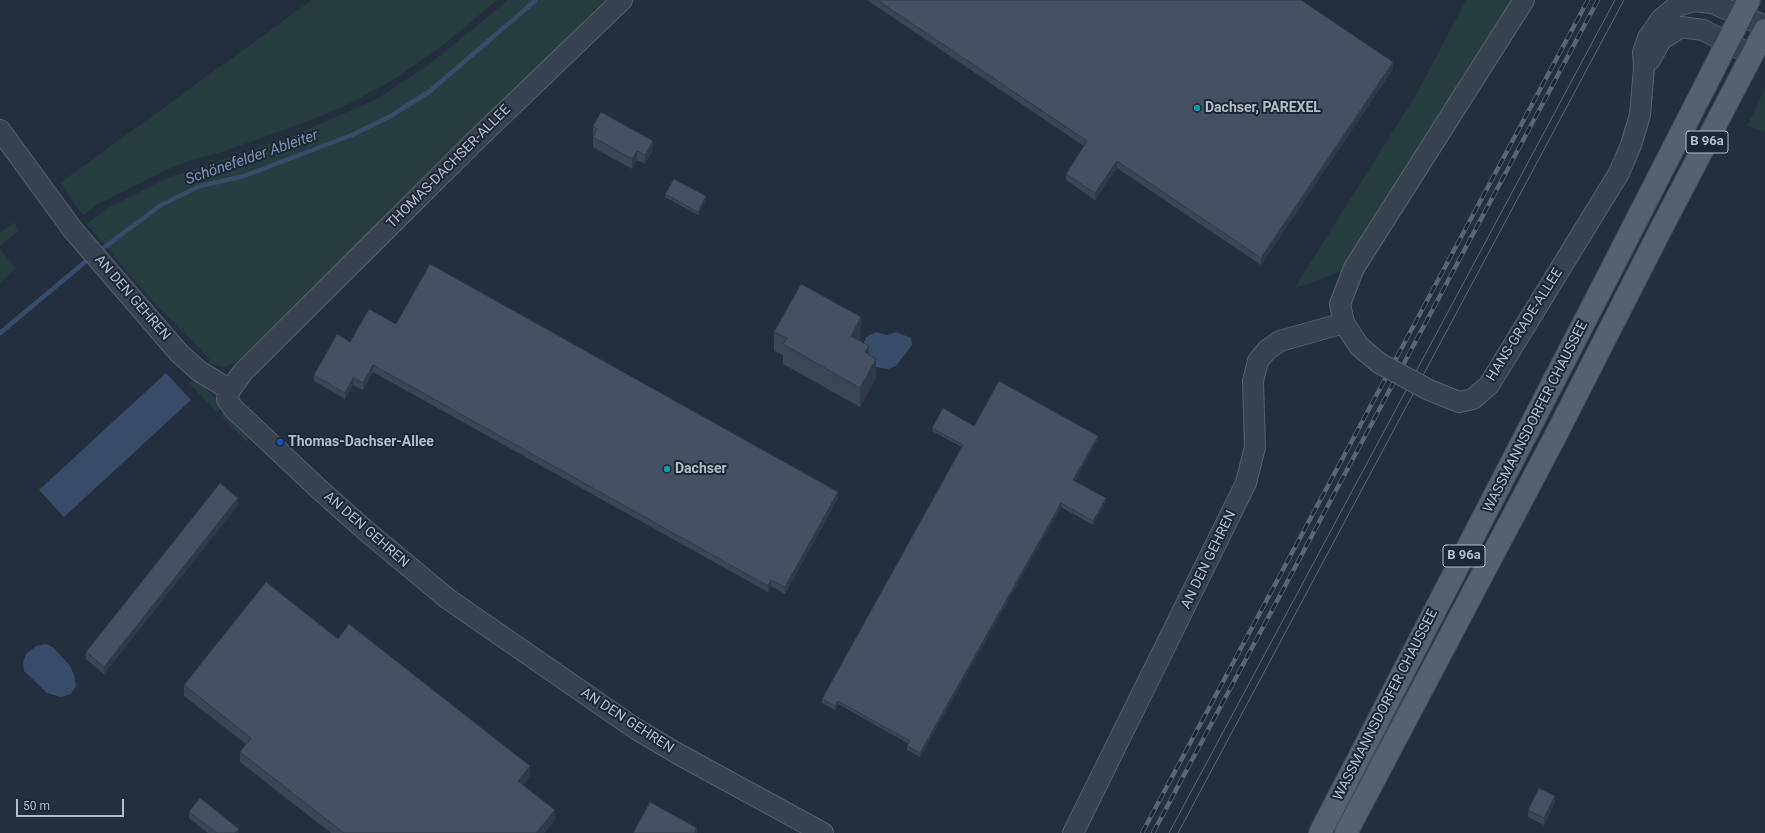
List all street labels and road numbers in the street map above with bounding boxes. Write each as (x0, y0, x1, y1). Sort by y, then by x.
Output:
street label: THOMAS-DACHSER-ALLEE (384, 102, 514, 232)
road number: B 96a (1686, 131, 1728, 153)
street label: AN DEN GEHREN (90, 252, 174, 344)
street label: HANS-GRADE-ALLEE (1483, 265, 1567, 385)
street label: WASSMANNSDORFER CHAUSSEE (1480, 318, 1592, 516)
street label: AN DEN GEHREN (320, 488, 412, 572)
street label: AN DEN GEHREN (1178, 508, 1240, 612)
road number: B 96a (1443, 545, 1485, 567)
street label: WASSMANNSDORFER CHAUSSEE (1330, 606, 1442, 804)
street label: AN DEN GEHREN (577, 685, 677, 757)

